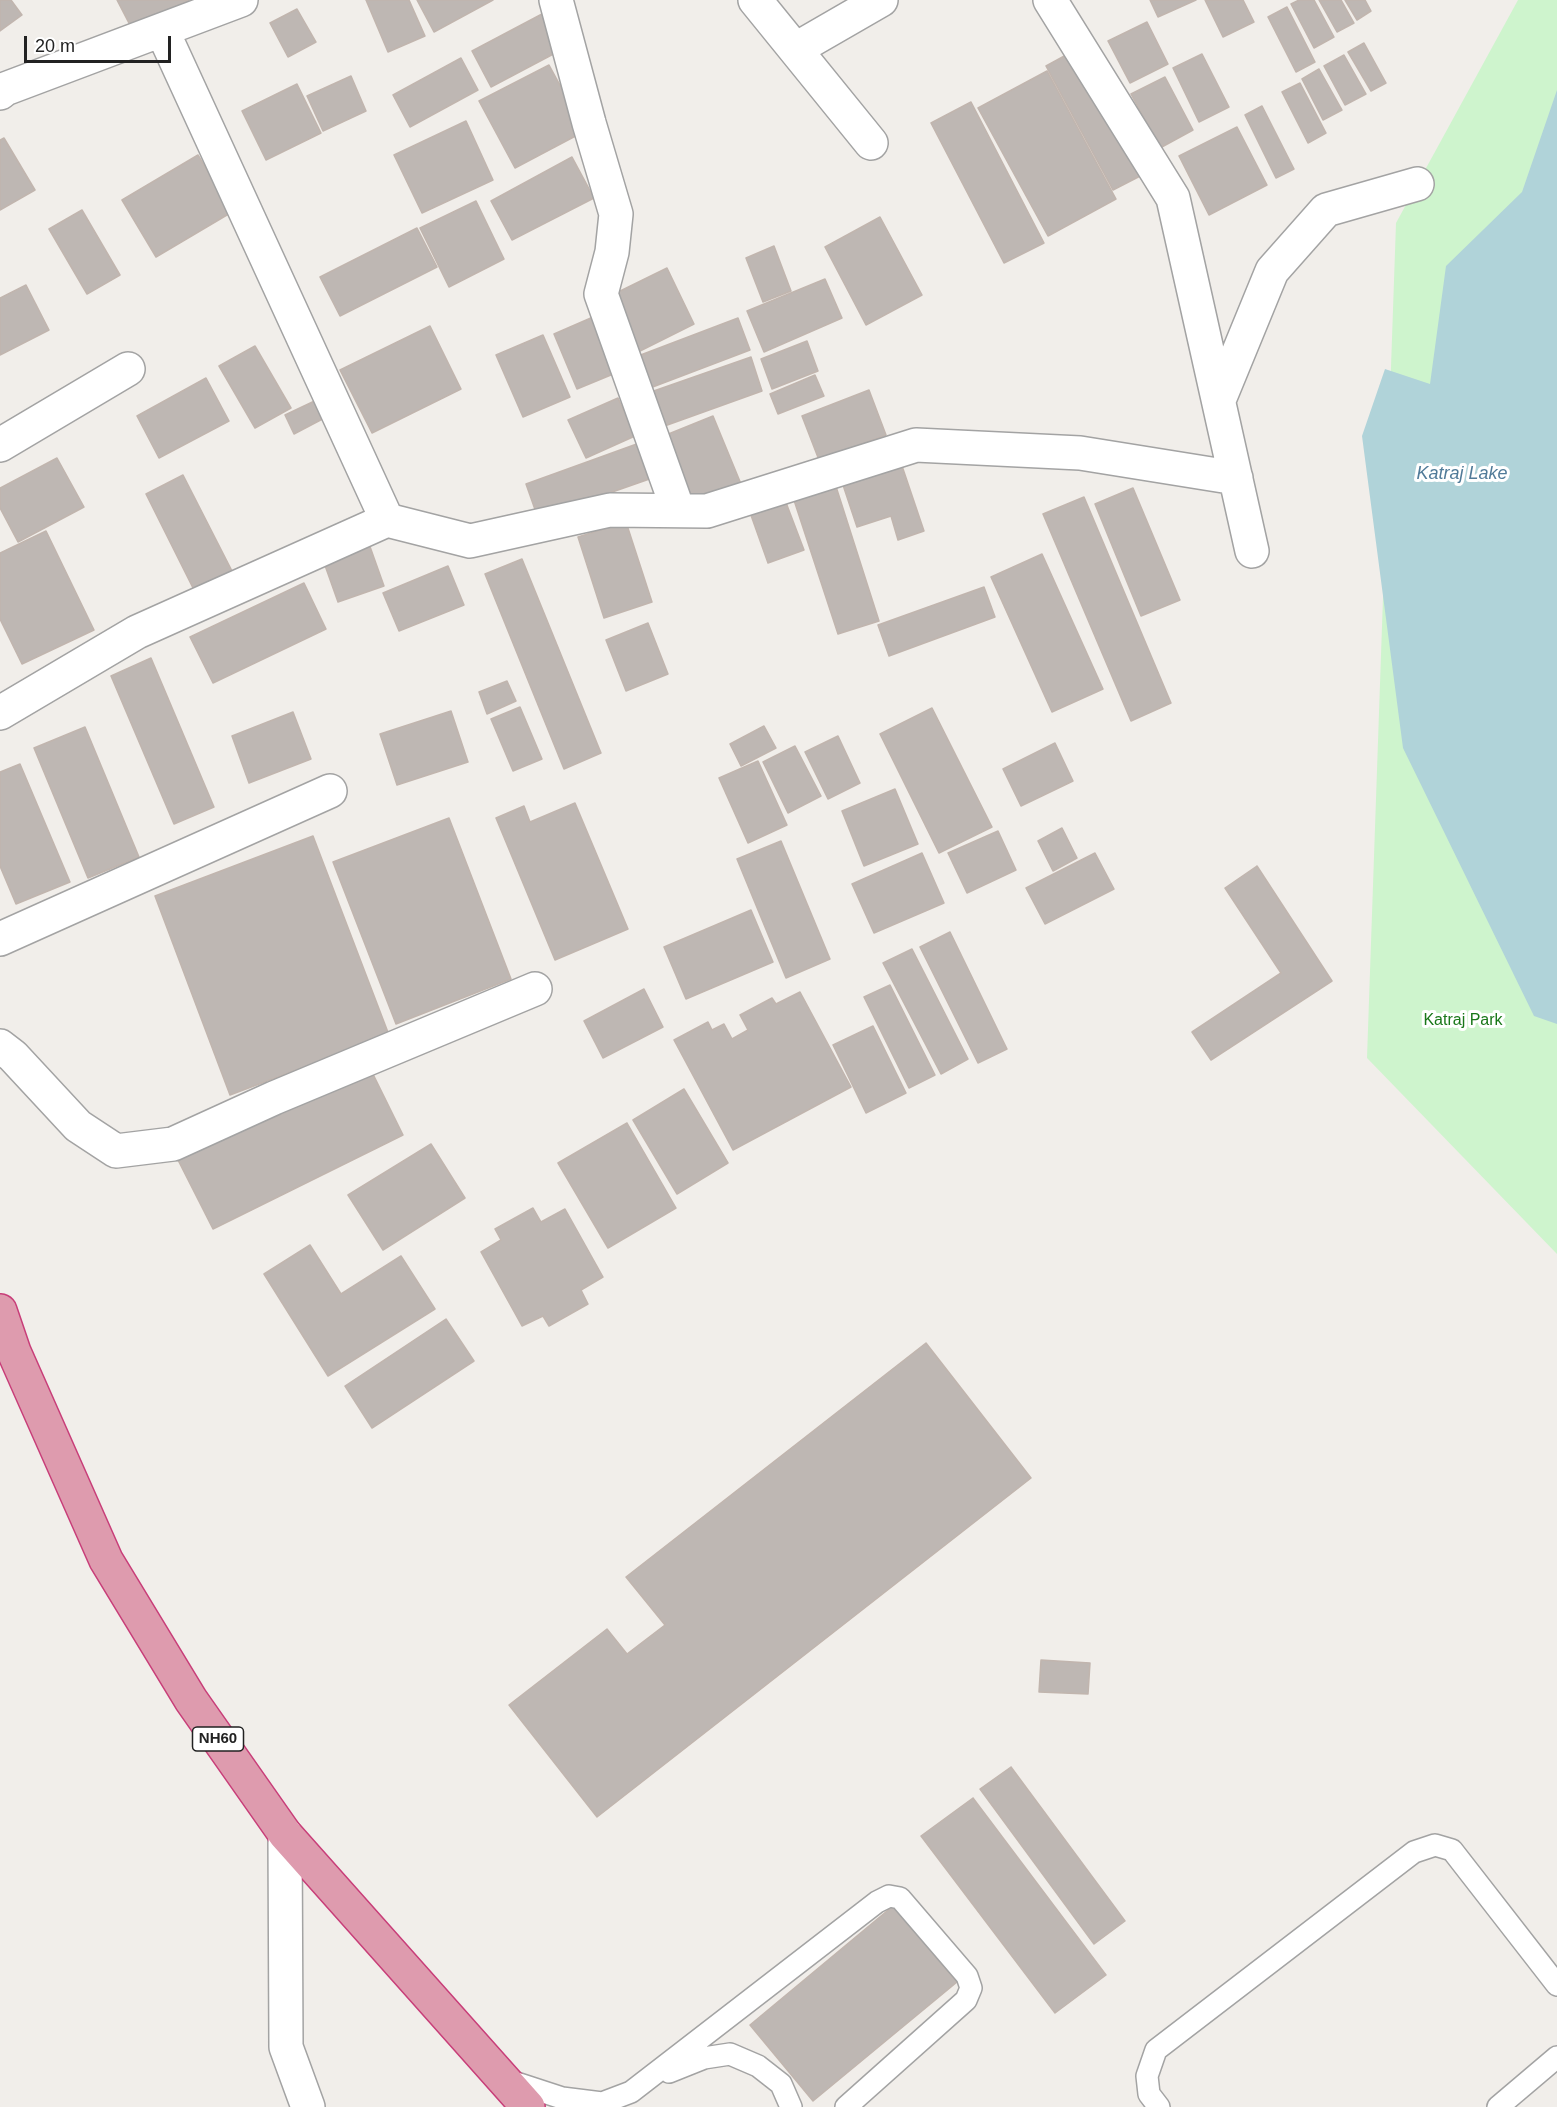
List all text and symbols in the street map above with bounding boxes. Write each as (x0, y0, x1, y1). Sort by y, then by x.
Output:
scale bar (27, 24, 174, 62)
text: 20 m (35, 36, 75, 56)
water label: Katraj Lake (1416, 463, 1508, 485)
park label: Katraj Park (1423, 1011, 1503, 1031)
road number: NH60 (192, 1727, 244, 1751)

